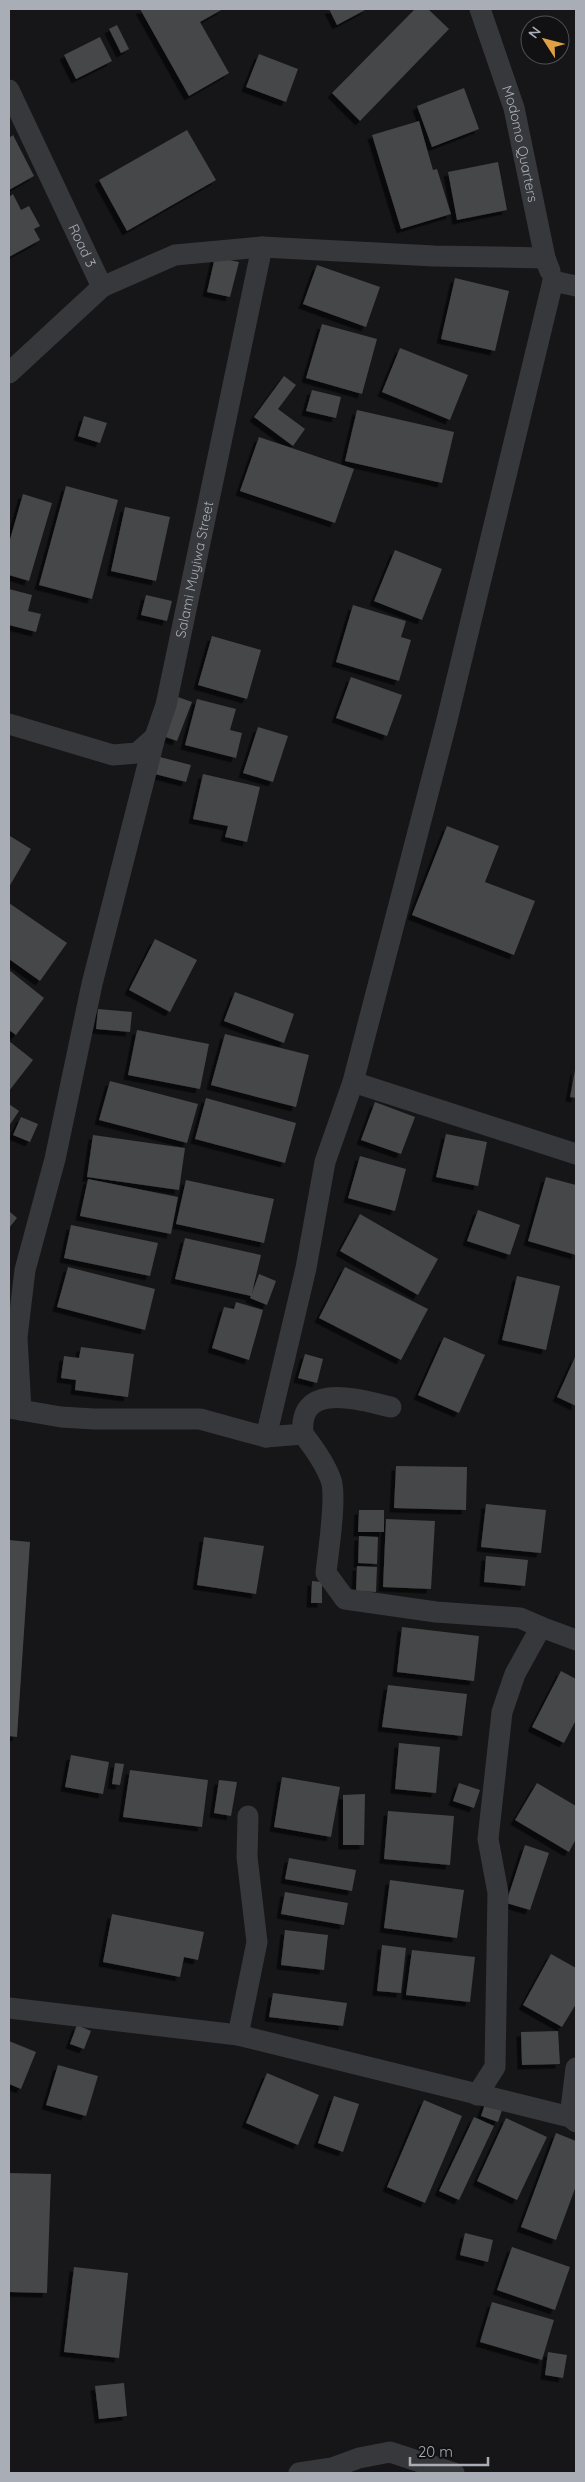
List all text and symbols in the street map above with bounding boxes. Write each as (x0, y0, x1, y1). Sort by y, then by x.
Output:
north arrow (520, 15, 570, 65)
text: N (524, 23, 545, 42)
street label: Modomo Quarters (498, 83, 542, 204)
street label: Road 3 (64, 221, 100, 270)
street label: Salami Muyiwa Street (171, 499, 218, 640)
scale bar (410, 2434, 488, 2466)
text: 20 m (418, 2442, 453, 2461)

